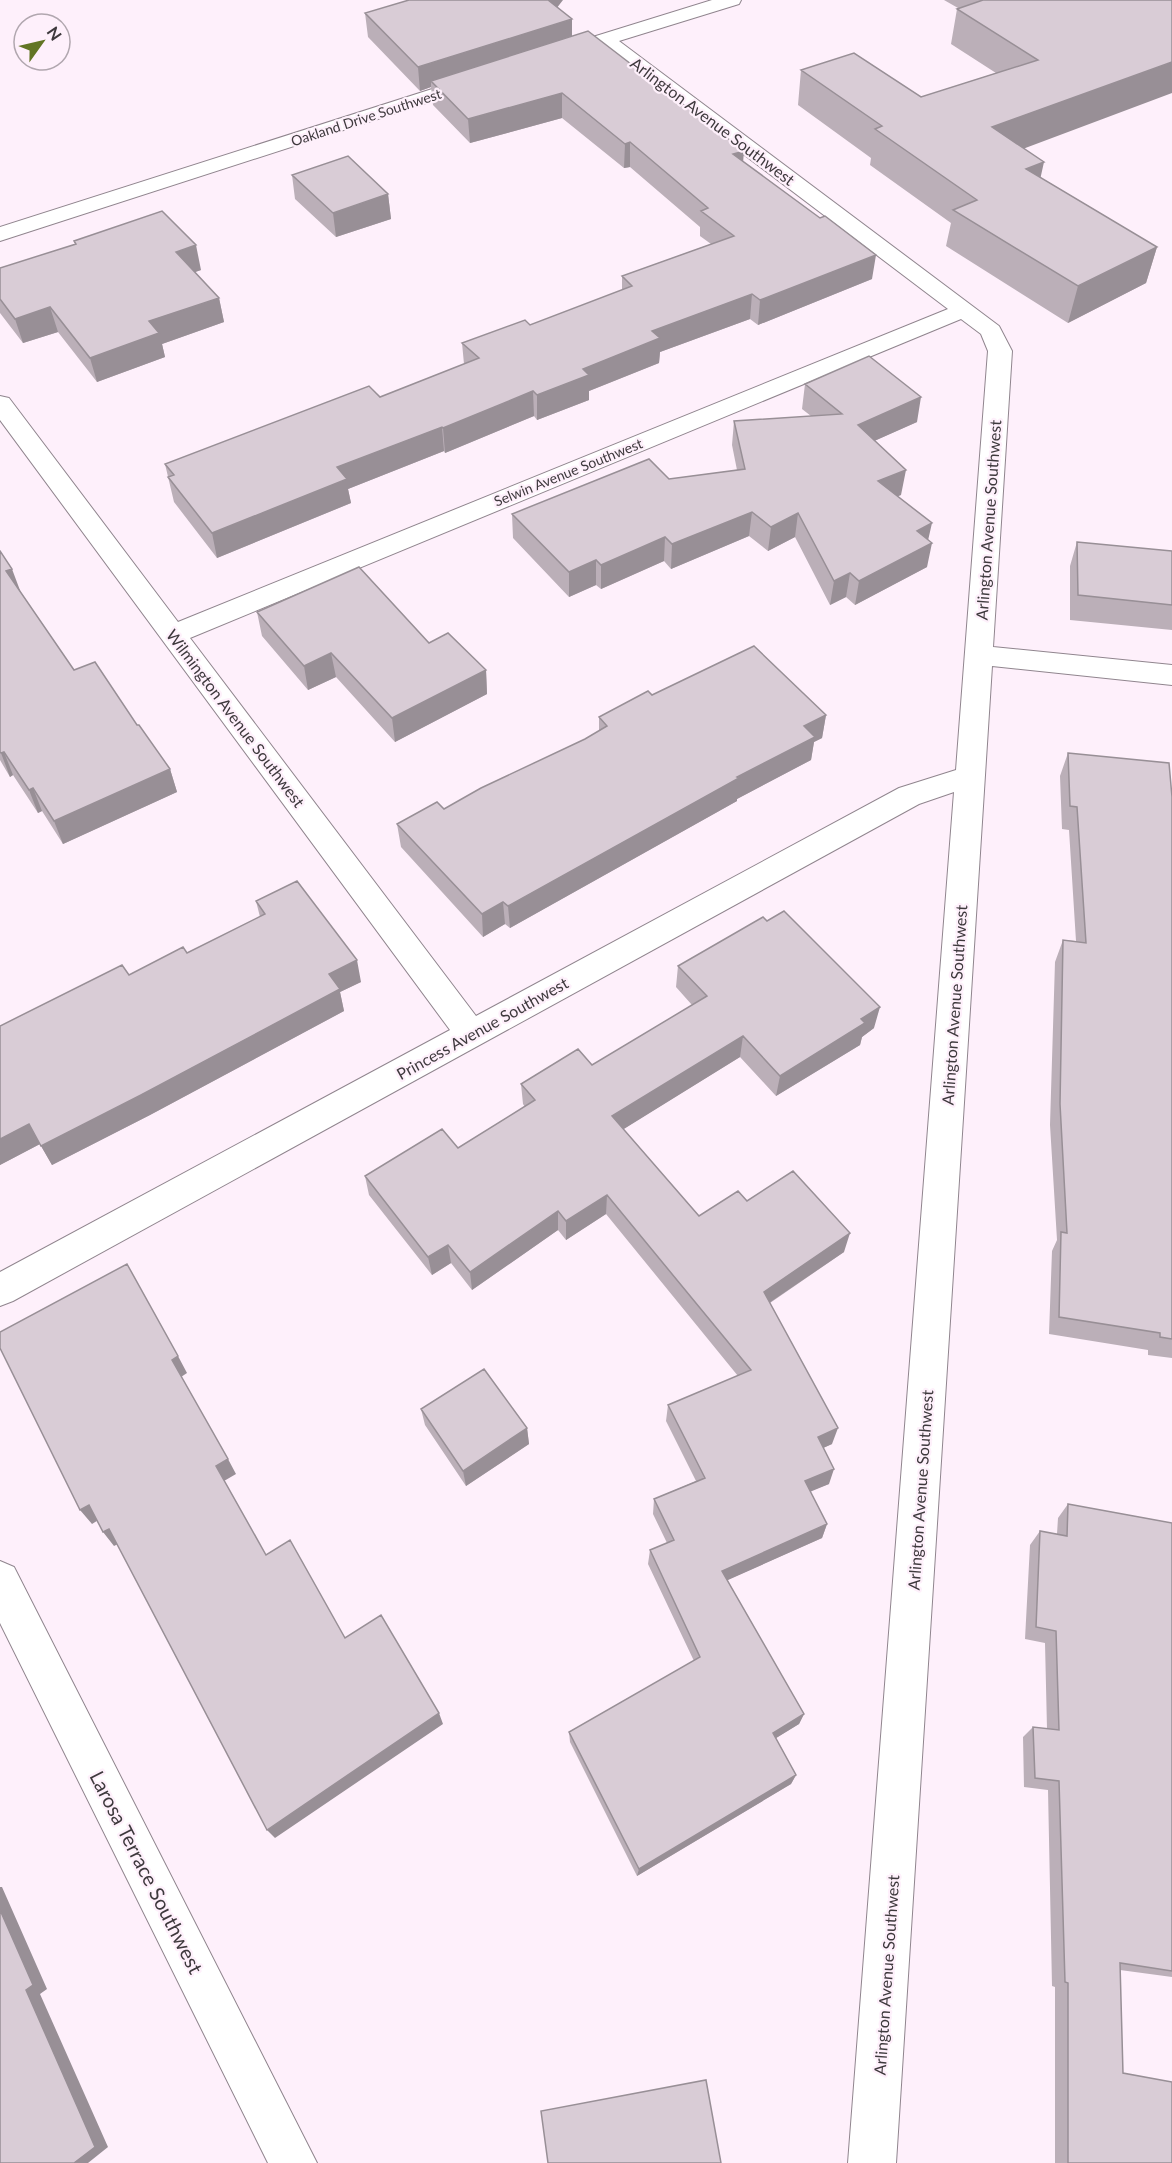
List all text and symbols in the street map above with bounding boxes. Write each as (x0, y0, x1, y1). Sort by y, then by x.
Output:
north arrow (12, 12, 72, 72)
text: N (44, 23, 66, 44)
street label: Arlington Avenue Southwest (627, 53, 799, 189)
street label: Oakland Drive Southwest (289, 85, 443, 149)
street label: Arlington Avenue Southwest (972, 419, 1004, 621)
street label: Selwin Avenue Southwest (491, 434, 645, 510)
street label: Wilmington Avenue Southwest (163, 625, 309, 811)
street label: Arlington Avenue Southwest (938, 904, 970, 1106)
street label: Princess Avenue Southwest (393, 973, 571, 1083)
street label: Arlington Avenue Southwest (904, 1389, 936, 1591)
street label: Larosa Terrace Southwest (85, 1767, 209, 1977)
street label: Arlington Avenue Southwest (870, 1874, 902, 2076)

